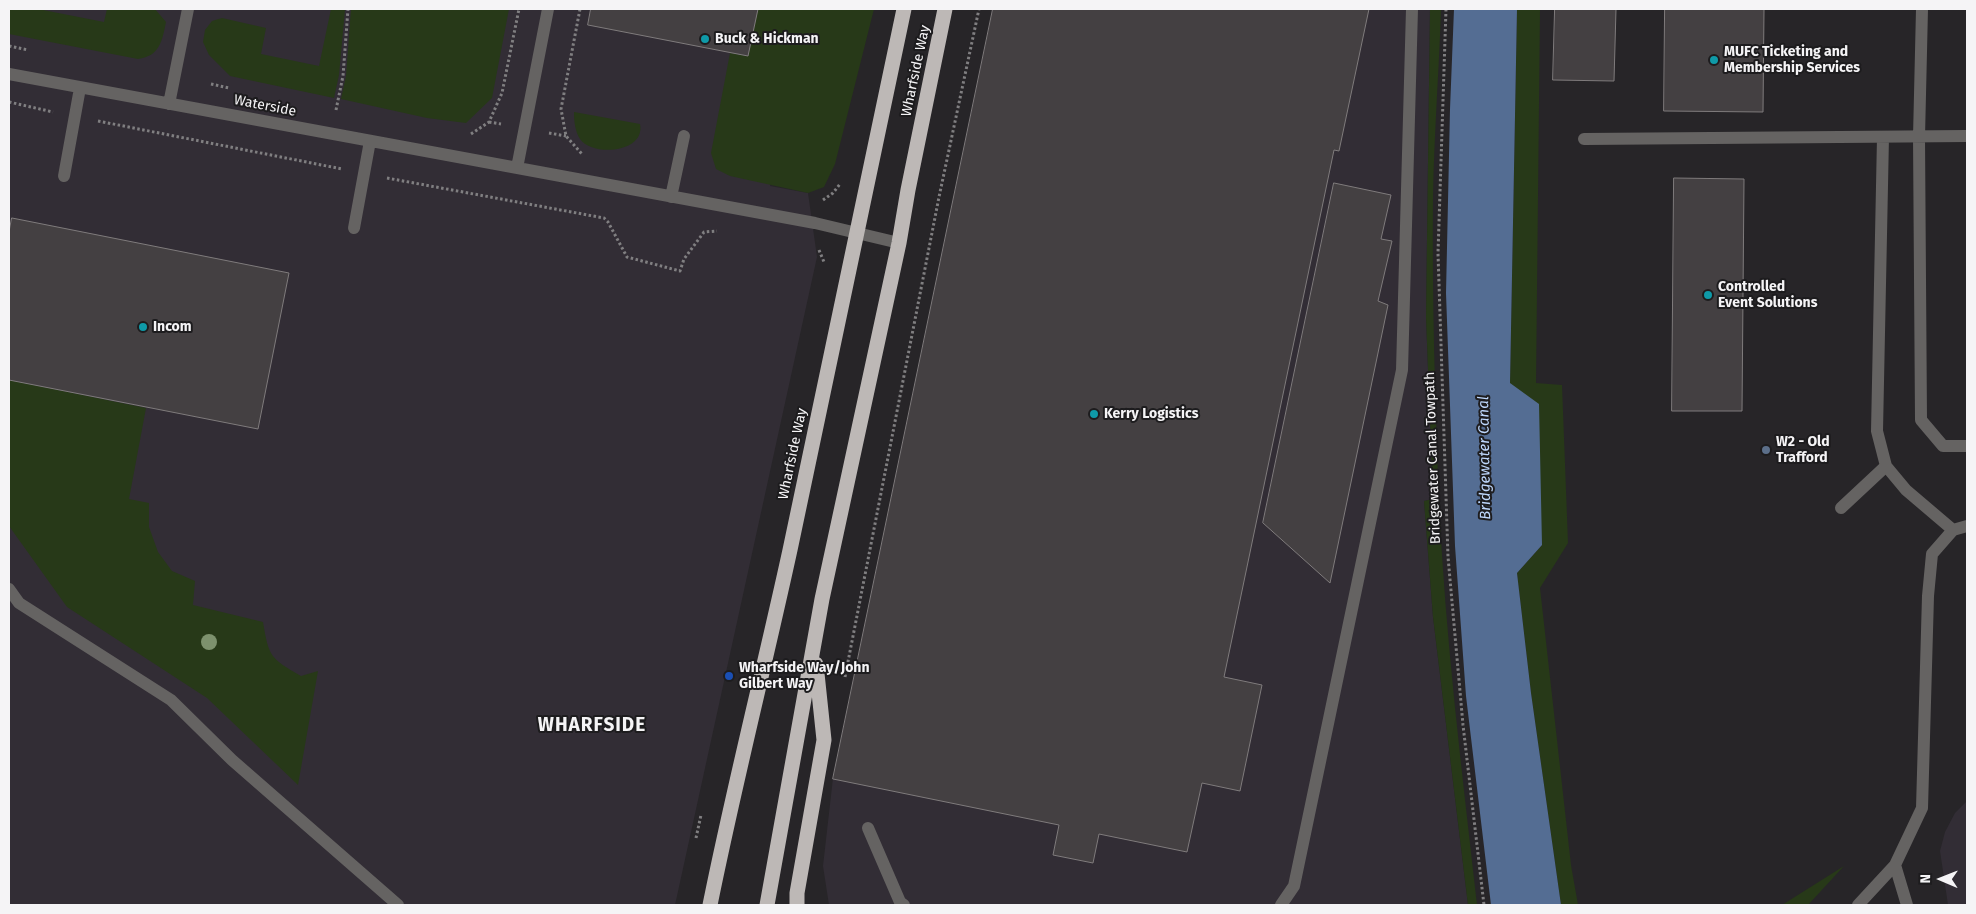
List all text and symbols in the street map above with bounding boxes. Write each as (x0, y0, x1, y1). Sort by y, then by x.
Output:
street label: Wharfside Way (898, 24, 934, 118)
place label: Buck & Hickman (715, 31, 819, 47)
marker: Buck & Hickman (699, 33, 711, 45)
place label: MUFC Ticketing and Membership Services (1724, 44, 1860, 76)
marker: MUFC Ticketing and Membership Services (1708, 54, 1720, 66)
street label: Waterside (233, 92, 297, 120)
place label: Controlled Event Solutions (1718, 279, 1817, 312)
marker: Controlled Event Solutions (1702, 289, 1714, 301)
place label: Incom (153, 319, 192, 335)
marker: Incom (137, 321, 149, 333)
street label: Bridgewater Canal Towpath (1422, 371, 1444, 545)
water label: Bridgewater Canal (1475, 396, 1495, 520)
place label: Kerry Logistics (1104, 406, 1198, 422)
street label: Wharfside Way (775, 407, 811, 501)
marker: Kerry Logistics (1088, 408, 1100, 420)
place label: W2 - Old Trafford (1776, 434, 1830, 467)
marker: W2 - Old Trafford (1760, 444, 1772, 456)
place label: Wharfside Way/John Gilbert Way (739, 660, 869, 692)
marker: Wharfside Way/John Gilbert Way (723, 670, 735, 682)
district label: WHARFSIDE (537, 715, 647, 737)
north arrow (1916, 854, 1966, 904)
text: N (1917, 874, 1934, 884)

